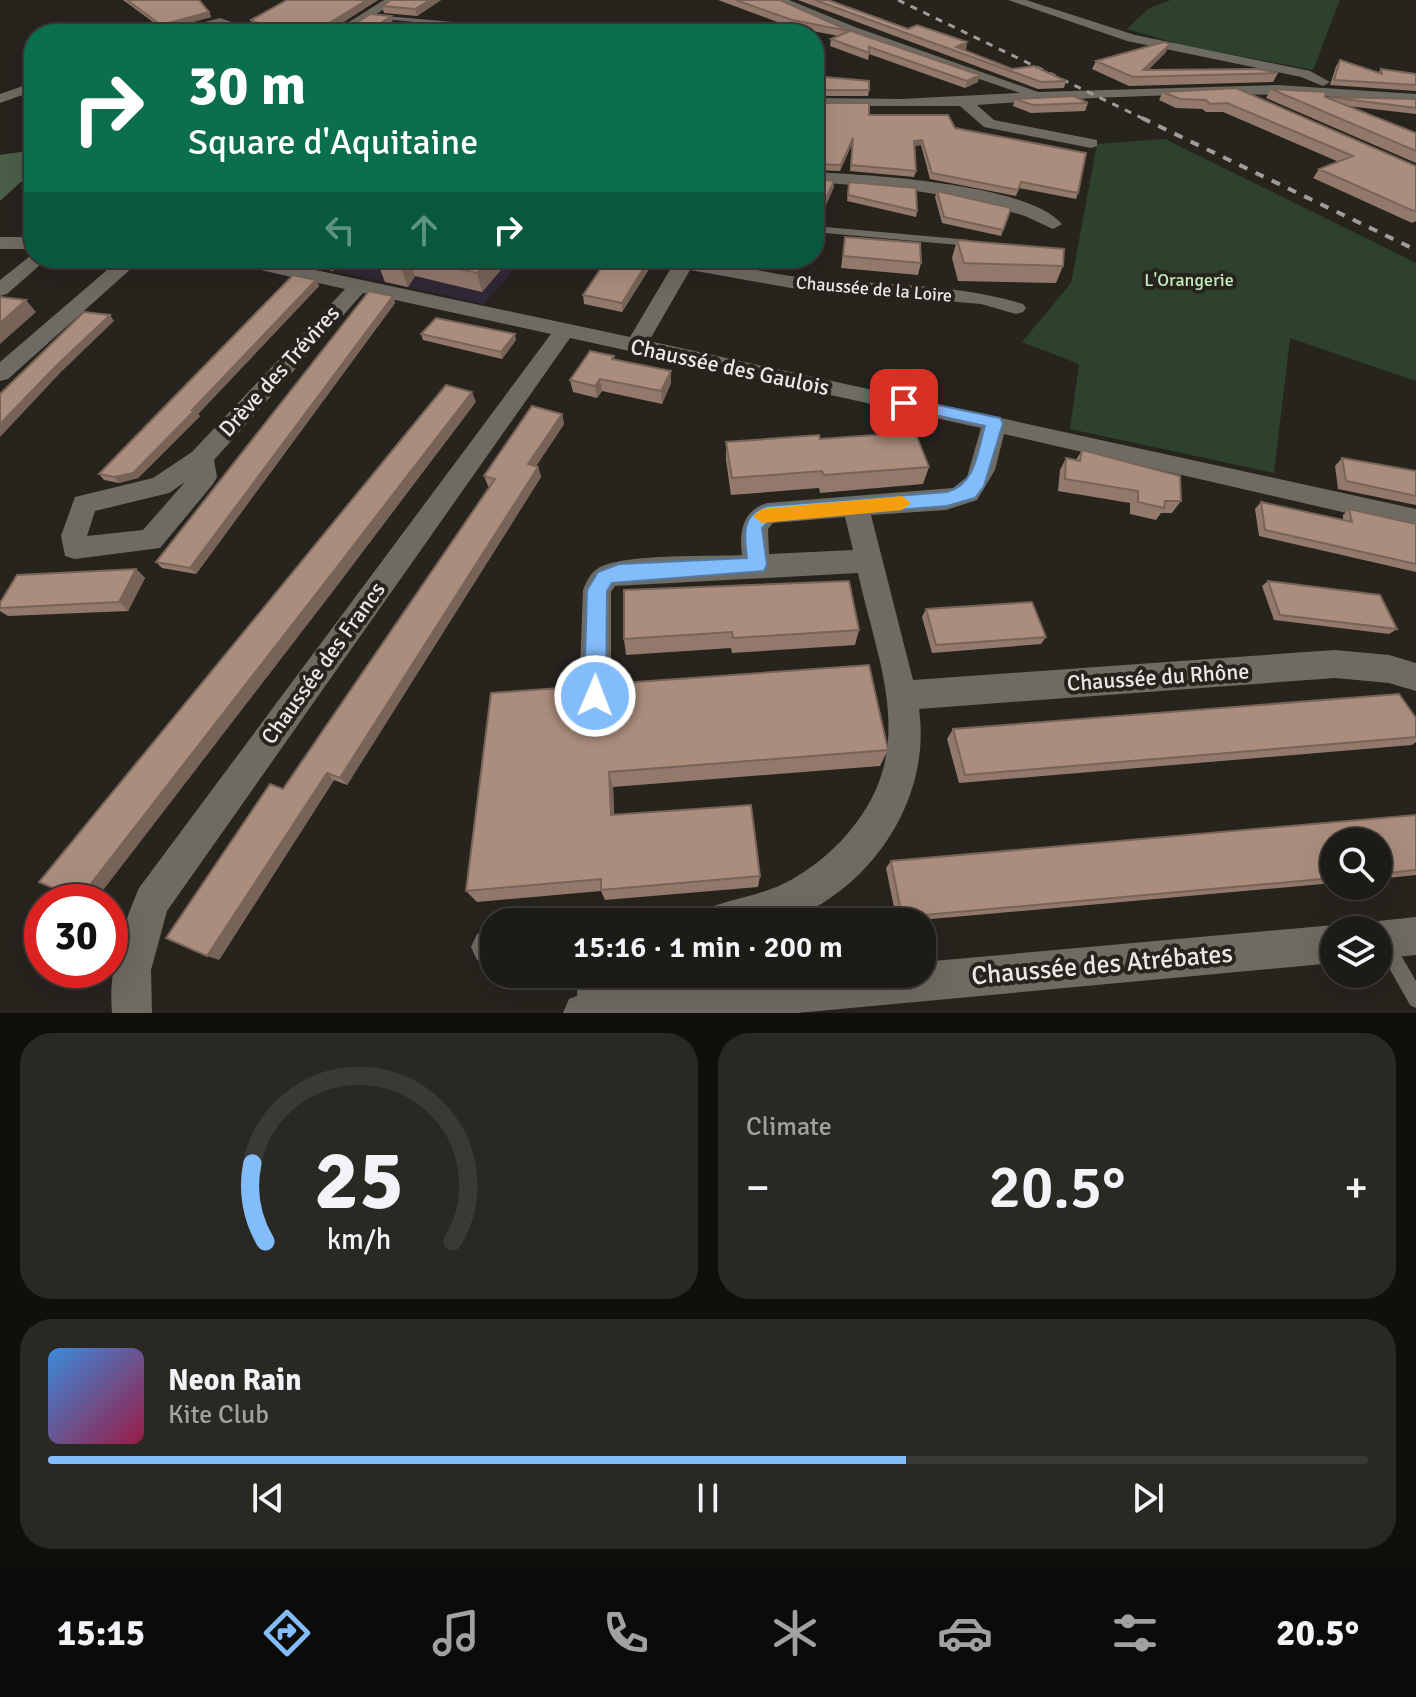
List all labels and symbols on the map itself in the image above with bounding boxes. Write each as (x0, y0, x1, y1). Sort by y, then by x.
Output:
park label: L'Orangerie (1144, 269, 1234, 291)
street label: Chaussée de la Loire (795, 271, 953, 307)
street label: Drève des Trévires (213, 300, 345, 442)
street label: Chaussée des Gaulois (628, 333, 832, 401)
pin (870, 369, 938, 437)
street label: Chaussée des Francs (255, 577, 391, 749)
position arrow (553, 654, 637, 738)
street label: Chaussée du Rhône (1066, 657, 1250, 697)
speed limit sign: 30 (24, 884, 128, 988)
street label: Chaussée des Atrébates (970, 938, 1234, 992)

